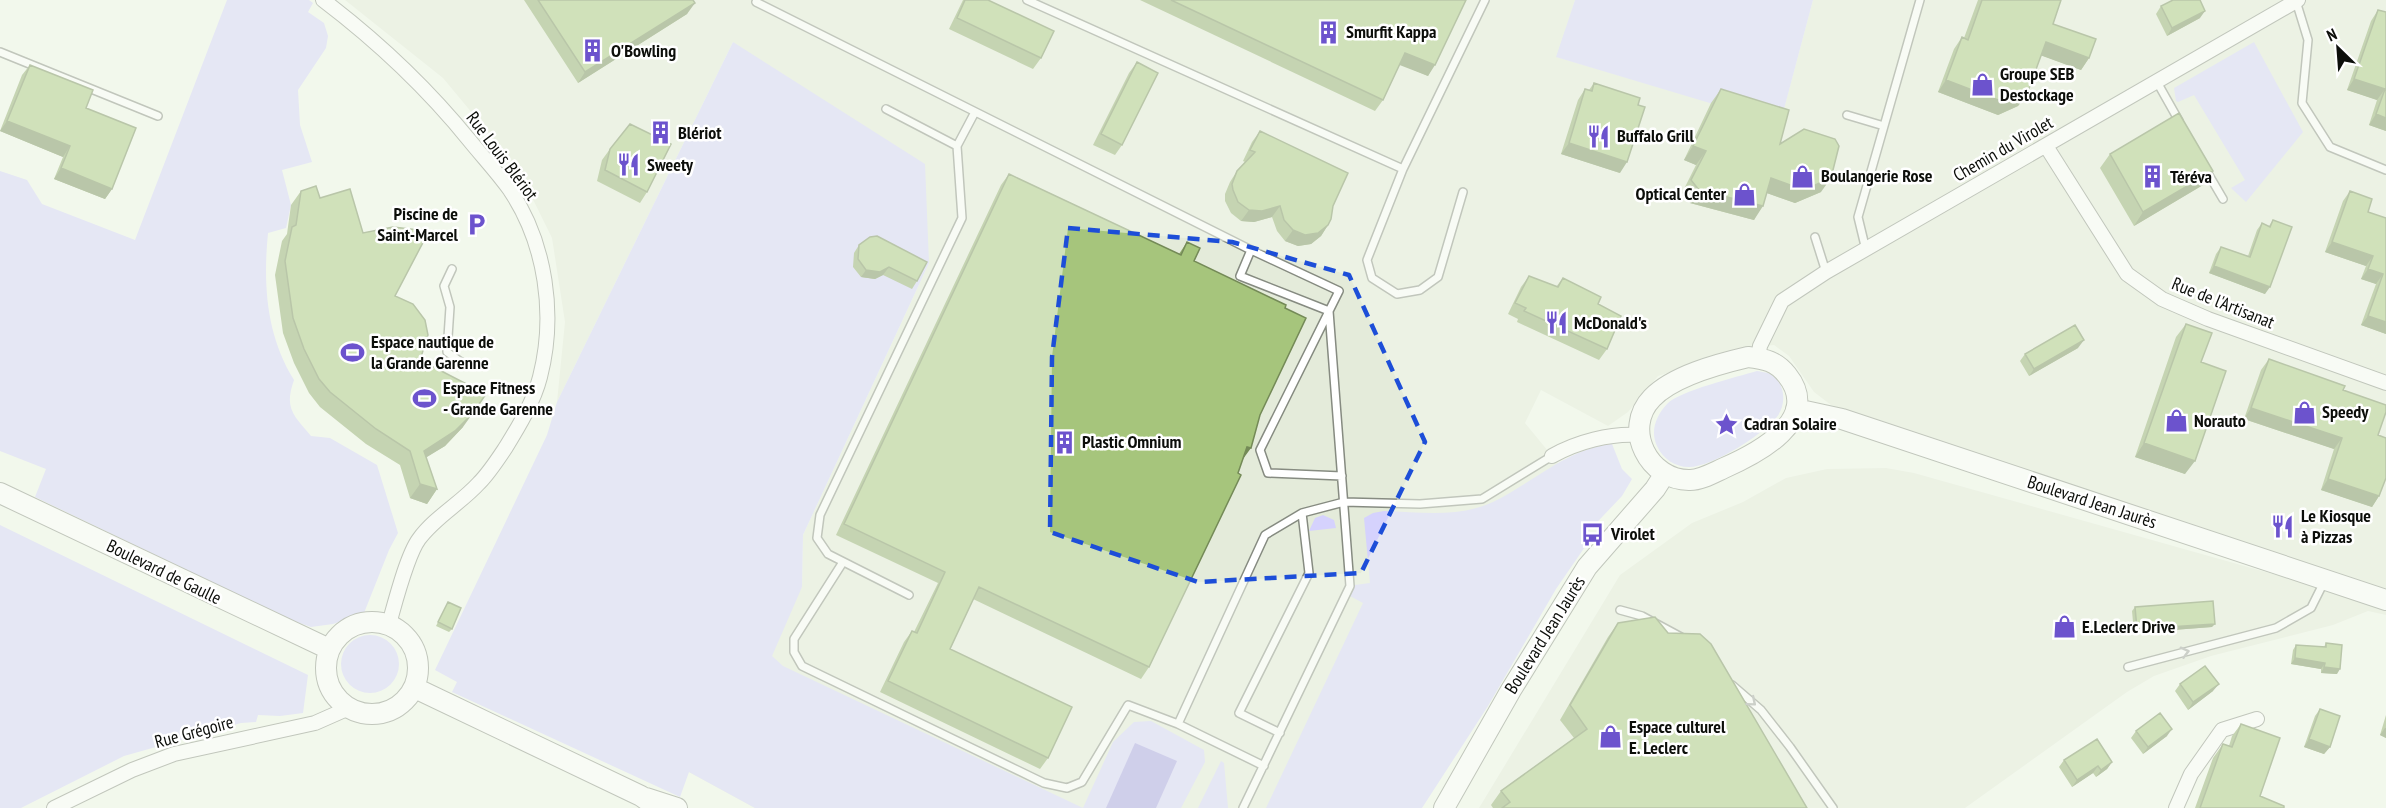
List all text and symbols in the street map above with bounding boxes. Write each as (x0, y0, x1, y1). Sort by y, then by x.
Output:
north arrow (2308, 18, 2368, 78)
building icon: Smurfit Kappa (1315, 19, 1341, 45)
place label: Smurfit Kappa (1346, 20, 1436, 43)
text: N (2324, 24, 2340, 45)
building icon: O'Bowling (580, 38, 606, 64)
place label: O'Bowling (611, 39, 676, 62)
place label: Groupe SEB Destockage (2000, 62, 2074, 106)
shop icon: Groupe SEB Destockage (1969, 71, 1995, 97)
street label: Rue Louis Blériot (461, 107, 543, 205)
street label: Chemin du Virolet (1949, 111, 2057, 186)
building icon: Blériot (647, 120, 673, 146)
place label: Blériot (678, 121, 722, 144)
restaurant icon: Buffalo Grill (1586, 123, 1612, 149)
place label: Buffalo Grill (1617, 124, 1694, 147)
restaurant icon: Sweety (616, 152, 642, 178)
place label: Sweety (647, 153, 694, 176)
shop icon: Boulangerie Rose (1790, 163, 1816, 189)
place label: Boulangerie Rose (1821, 164, 1933, 187)
building icon: Téréva (2139, 164, 2165, 190)
place label: Téréva (2170, 165, 2212, 188)
shop icon: Optical Center (1731, 181, 1757, 207)
place label: Optical Center (1635, 182, 1727, 205)
place label: Piscine de Saint-Marcel (377, 202, 459, 246)
parking icon: Piscine de Saint-Marcel (463, 211, 489, 237)
street label: Rue de l'Artisanat (2169, 272, 2278, 334)
restaurant icon: McDonald's (1543, 310, 1569, 336)
place label: McDonald's (1574, 311, 1647, 334)
place label: Espace nautique de la Grande Garenne (371, 330, 494, 374)
sports icon: Espace nautique de la Grande Garenne (340, 339, 366, 365)
place label: Espace Fitness - Grande Garenne (443, 376, 553, 420)
sports icon: Espace Fitness - Grande Garenne (412, 385, 438, 411)
shop icon: Speedy (2291, 399, 2317, 425)
place label: Speedy (2322, 400, 2369, 423)
shop icon: Norauto (2163, 408, 2189, 434)
place label: Norauto (2194, 409, 2246, 432)
place icon: Cadran Solaire (1713, 411, 1739, 437)
place label: Cadran Solaire (1744, 412, 1837, 435)
building icon: Plastic Omnium (1051, 429, 1077, 455)
place label: Plastic Omnium (1082, 430, 1181, 453)
street label: Boulevard Jean Jaurès (2025, 470, 2160, 533)
place label: Le Kiosque à Pizzas (2301, 504, 2371, 548)
restaurant icon: Le Kiosque à Pizzas (2270, 513, 2296, 539)
bus stop icon: Virolet (1580, 521, 1606, 547)
place label: Virolet (1610, 522, 1655, 545)
street label: Boulevard de Gaulle (103, 534, 225, 609)
street label: Boulevard Jean Jaurès (1499, 572, 1590, 698)
shop icon: E.Leclerc Drive (2051, 614, 2077, 640)
place label: E.Leclerc Drive (2082, 615, 2176, 638)
one-way arrow (2179, 647, 2189, 659)
one-way arrow (1745, 694, 1756, 705)
street label: Rue Grégoire (152, 710, 236, 753)
place label: Espace culturel E. Leclerc (1629, 715, 1726, 759)
shop icon: Espace culturel E. Leclerc (1598, 724, 1624, 750)

